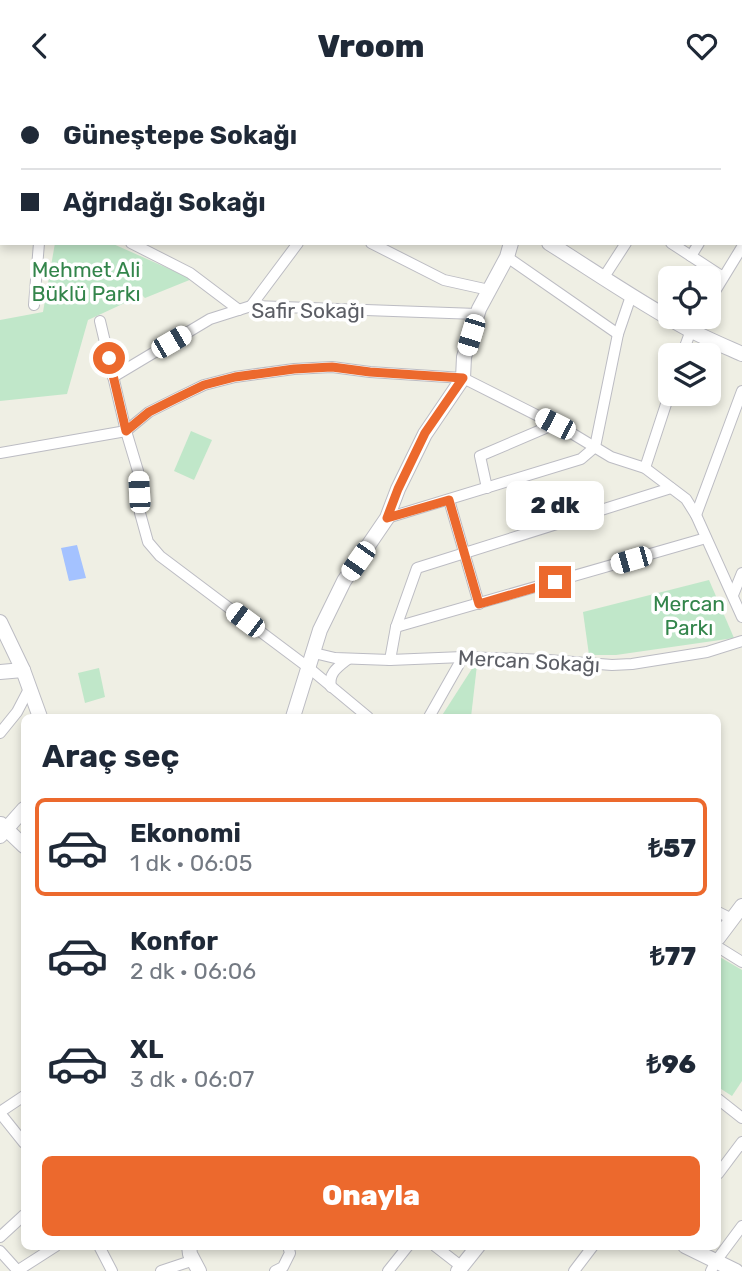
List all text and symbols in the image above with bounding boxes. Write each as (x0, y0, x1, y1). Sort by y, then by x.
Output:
icon: back (21, 27, 59, 65)
text: Vroom (318, 27, 424, 65)
icon: heart (683, 27, 721, 65)
text: Güneştepe Sokağı (63, 120, 297, 151)
text: Ağrıdağı Sokağı (63, 187, 266, 218)
park label: Mehmet Ali Büklü Parkı (31, 257, 141, 306)
map controls (658, 266, 721, 406)
button: locate (658, 266, 721, 329)
street label: Safir Sokağı (251, 298, 365, 323)
car (455, 312, 488, 358)
car (148, 322, 195, 362)
route start (93, 342, 125, 374)
button: layers (658, 343, 721, 406)
car (532, 405, 579, 443)
car (128, 470, 151, 514)
callout: 2 dk (506, 481, 604, 529)
text: 2 dk (530, 491, 580, 519)
car (338, 538, 379, 584)
car (608, 544, 655, 576)
route end (539, 566, 571, 598)
park label: Mercan Parkı (653, 591, 725, 640)
car (222, 599, 269, 641)
street label: Mercan Sokağı (457, 645, 601, 677)
text: Araç seç (42, 737, 179, 775)
icon: car (46, 816, 109, 879)
text: Ekonomi (130, 818, 241, 849)
text: ₺57 (648, 833, 696, 864)
text: 1 dk · 06:05 (130, 849, 252, 877)
icon: car (46, 924, 109, 987)
text: Konfor (130, 926, 218, 957)
text: ₺77 (650, 941, 696, 972)
text: 2 dk · 06:06 (130, 957, 256, 985)
icon: car (46, 1032, 109, 1095)
text: XL (130, 1034, 163, 1065)
text: ₺96 (647, 1049, 696, 1080)
text: 3 dk · 06:07 (130, 1065, 254, 1093)
button: Onayla (42, 1156, 700, 1236)

